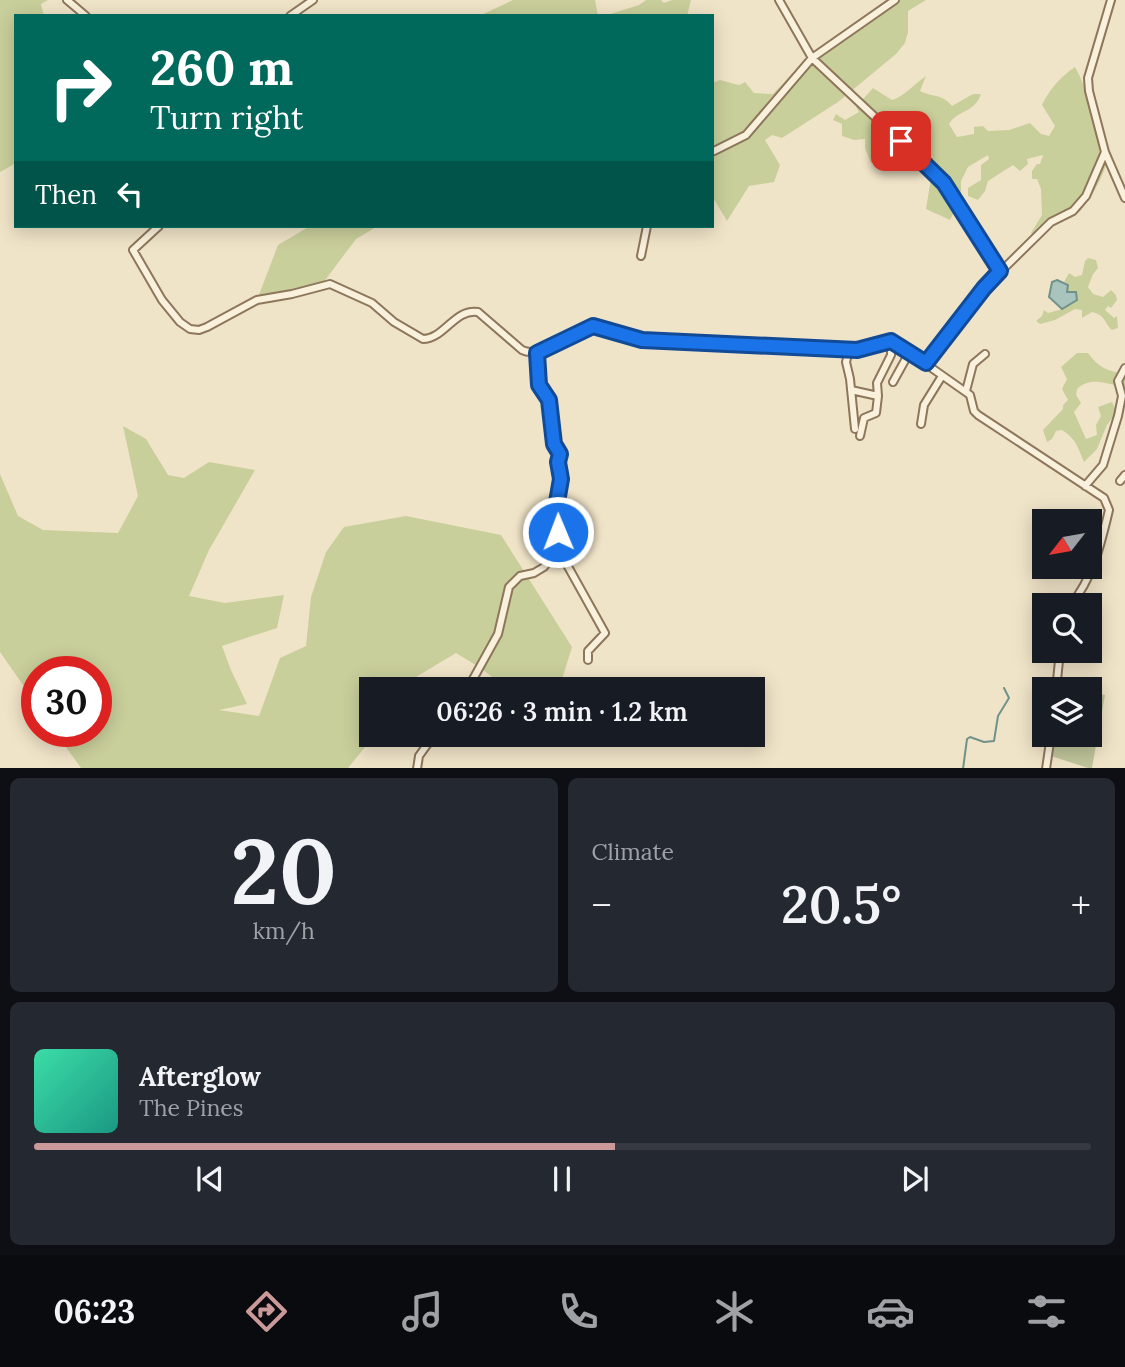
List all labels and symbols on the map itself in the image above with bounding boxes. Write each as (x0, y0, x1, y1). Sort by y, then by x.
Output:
pin (871, 111, 931, 171)
position arrow (521, 495, 595, 569)
north arrow (1032, 509, 1102, 579)
speed limit sign: 30 (21, 656, 112, 747)

